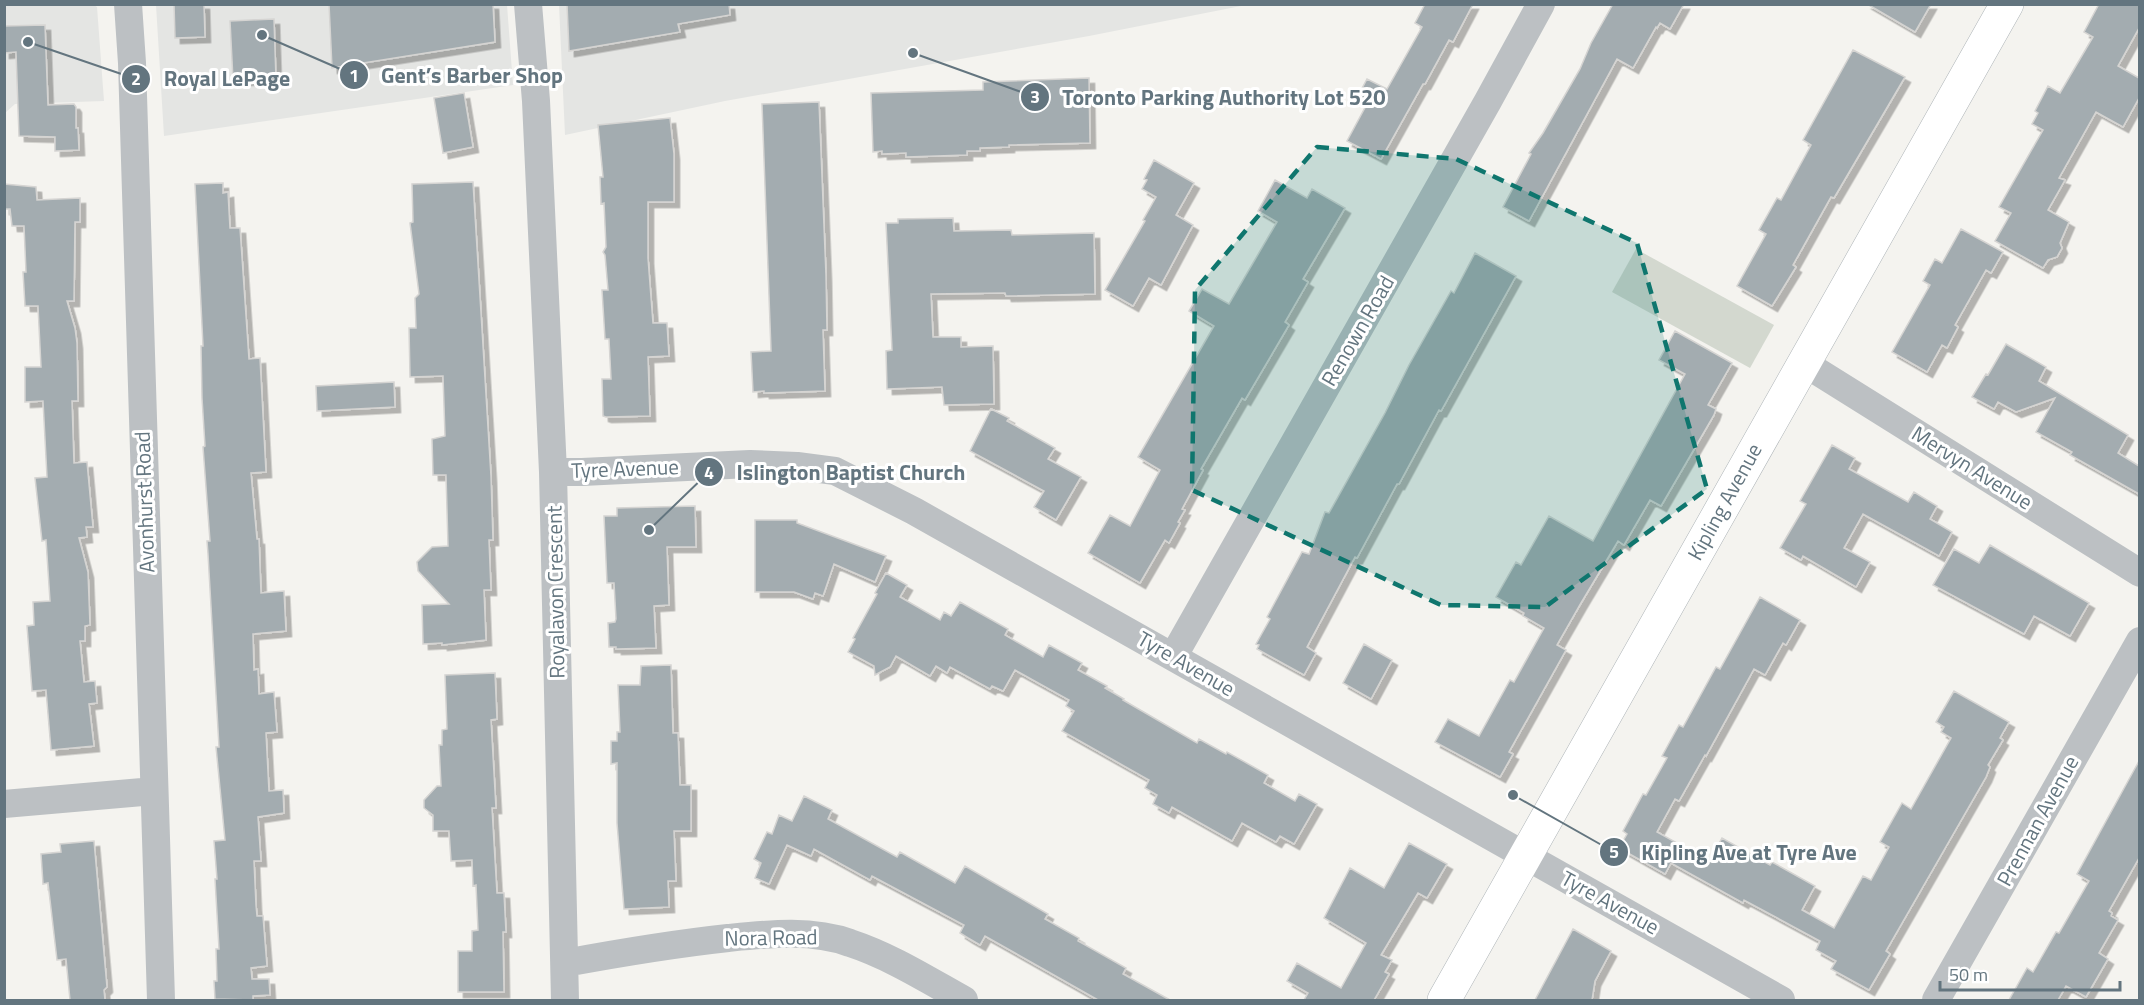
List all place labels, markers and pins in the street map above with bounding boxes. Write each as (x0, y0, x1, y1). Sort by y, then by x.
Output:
callout: Gent’s Barber Shop (339, 55, 575, 95)
callout: Royal LePage (121, 59, 302, 99)
callout: Toronto Parking Authority Lot 520 (1020, 77, 1397, 117)
callout: Islington Baptist Church (694, 452, 977, 492)
callout: Kipling Ave at Tyre Ave (1599, 832, 1868, 872)

